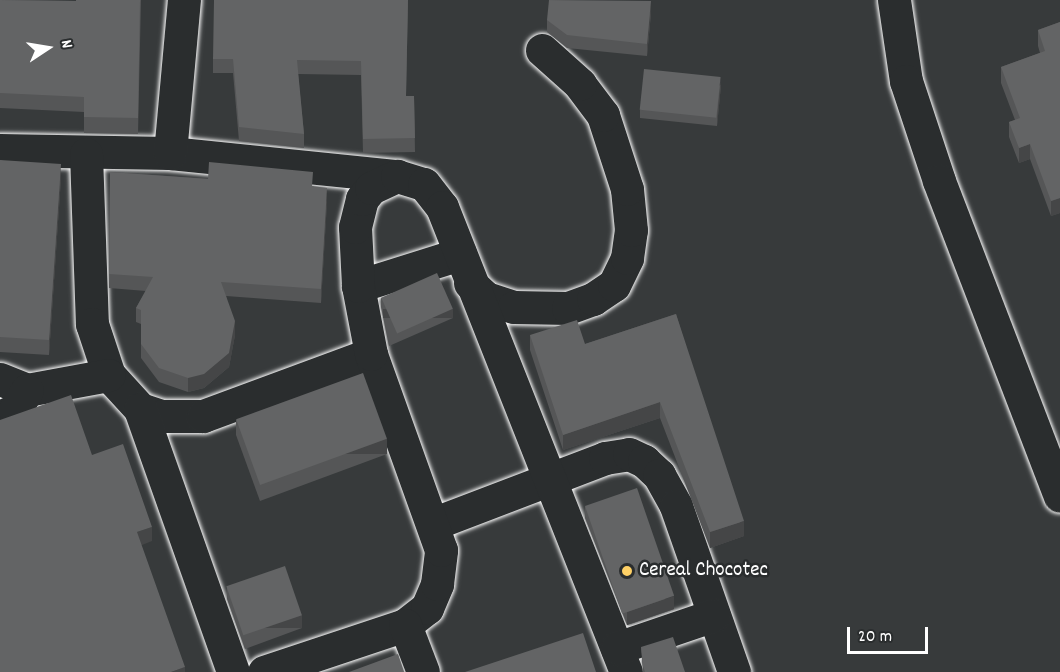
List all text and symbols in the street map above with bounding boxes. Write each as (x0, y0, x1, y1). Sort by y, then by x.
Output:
north arrow (18, 18, 78, 78)
text: N (54, 38, 78, 50)
place label: Cereal Chocotec (639, 558, 768, 584)
marker: Cereal Chocotec (620, 564, 634, 578)
scale bar (850, 615, 931, 653)
text: 20 m (858, 625, 892, 650)

